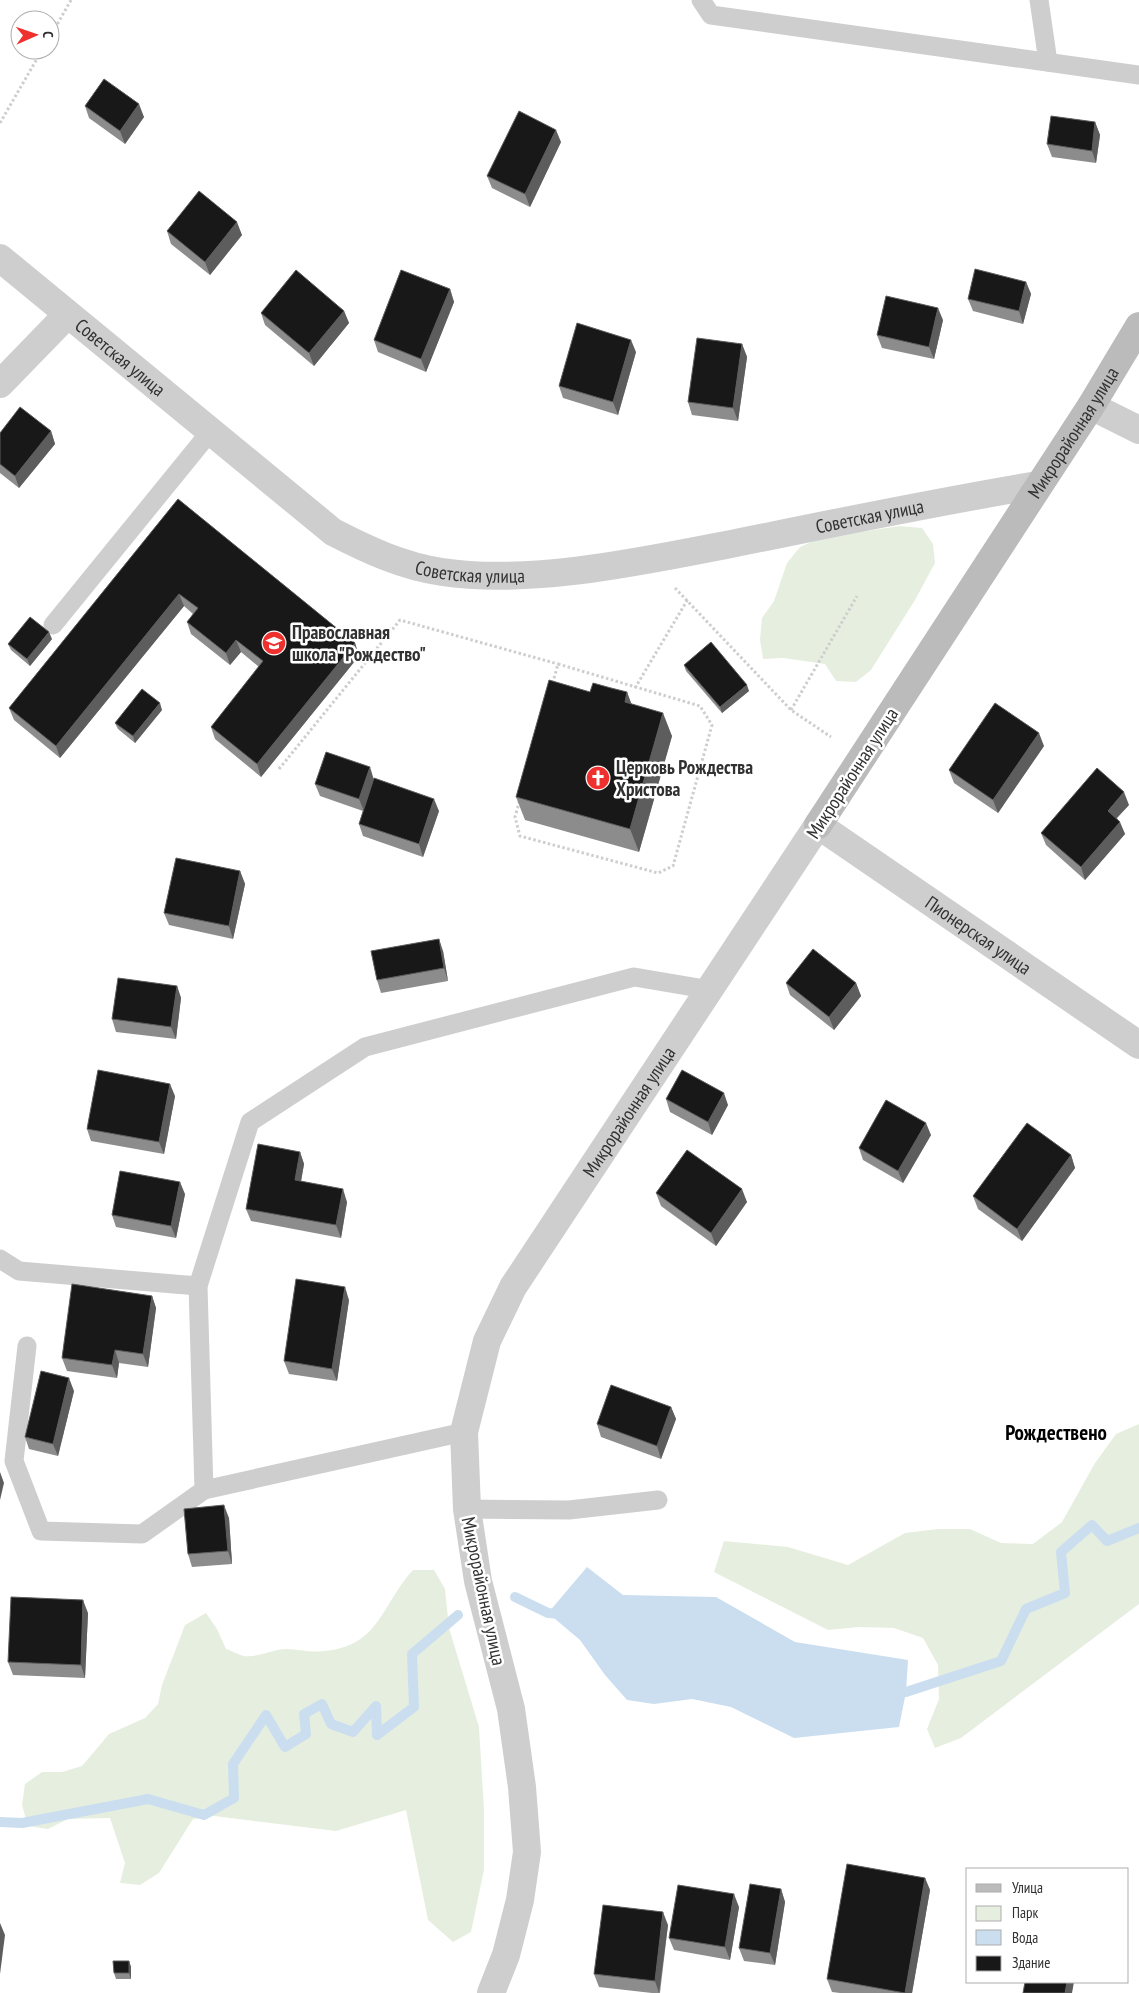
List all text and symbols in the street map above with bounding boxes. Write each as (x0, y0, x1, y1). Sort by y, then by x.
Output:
north arrow (10, 10, 60, 60)
text: С (39, 31, 57, 39)
street label: Советская улица (70, 313, 170, 401)
street label: Микрорайонная улица (1022, 363, 1124, 503)
street label: Советская улица (813, 494, 926, 539)
street label: Советская улица (413, 555, 525, 588)
place label: Православная школа "Рождество" (292, 620, 426, 666)
school or university icon: Православная школа "Рождество" (261, 630, 287, 656)
street label: Микрорайонная улица (801, 703, 903, 843)
place label: Церковь Рождества Христова (616, 755, 753, 801)
church icon: Церковь Рождества Христова (585, 765, 611, 791)
street label: Пионерская улица (921, 890, 1036, 980)
street label: Микрорайонная улица (577, 1042, 680, 1181)
district label: Рождествено (1005, 1419, 1107, 1446)
street label: Микрорайонная улица (457, 1515, 511, 1667)
legend (966, 1868, 1129, 1983)
text: Улица (1012, 1878, 1043, 1897)
text: Парк (1012, 1903, 1038, 1922)
text: Вода (1012, 1928, 1038, 1947)
text: Здание (1012, 1953, 1050, 1972)

